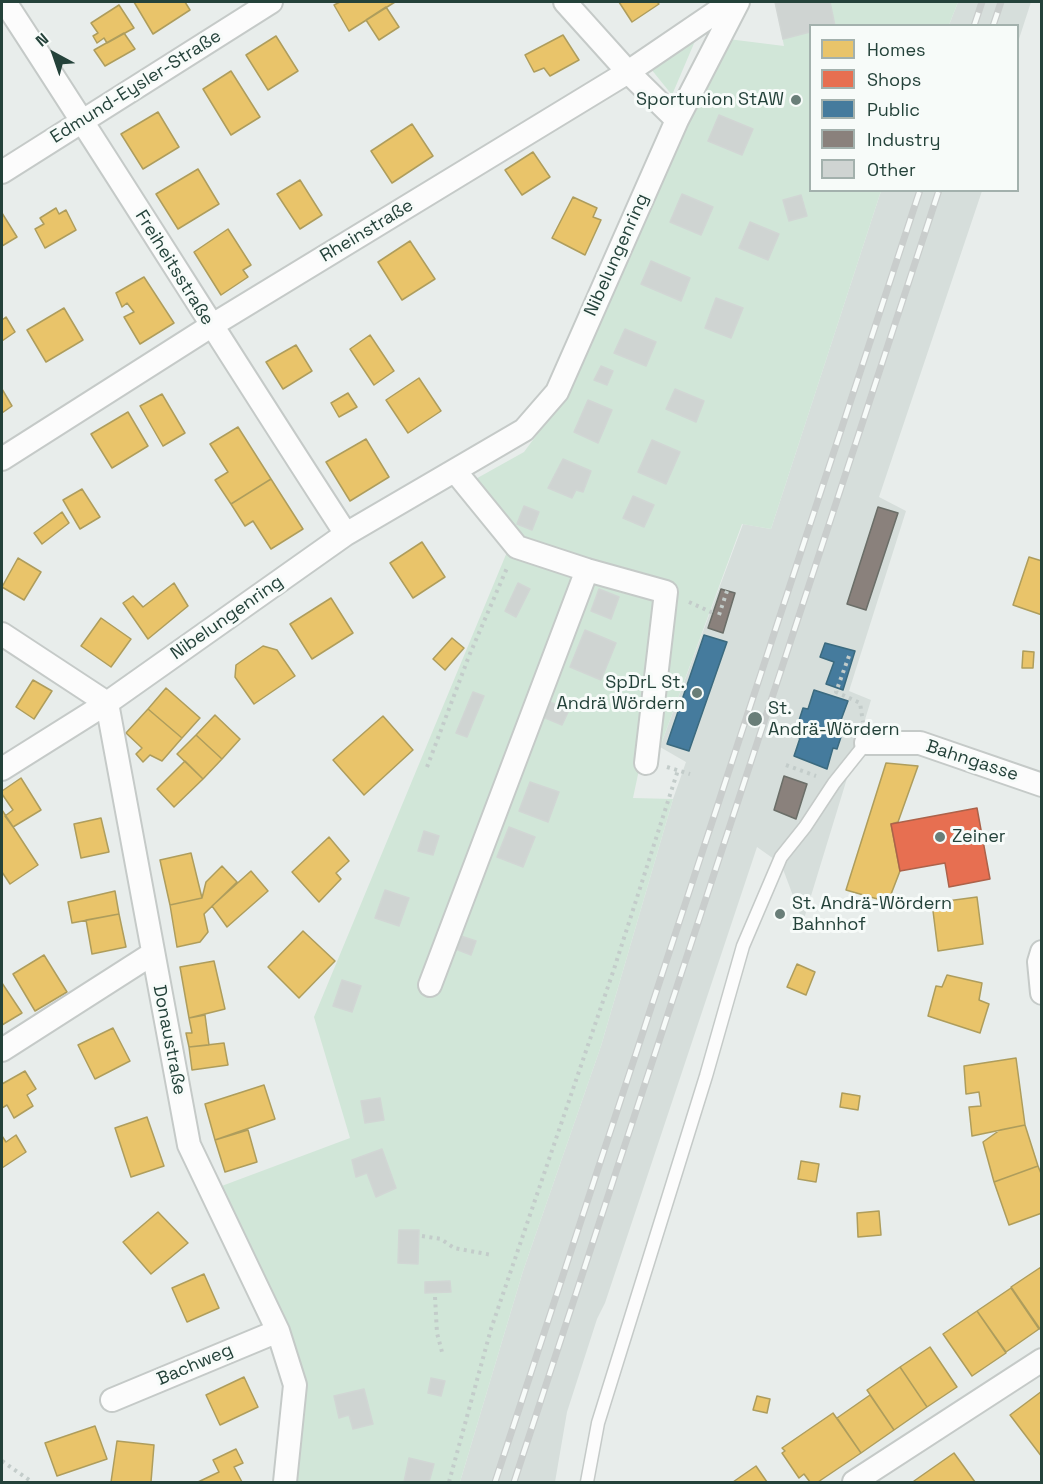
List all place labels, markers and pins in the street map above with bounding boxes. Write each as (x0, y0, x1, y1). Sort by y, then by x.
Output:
place label: Sportunion StAW (636, 89, 784, 111)
marker: Sportunion StAW (789, 93, 803, 107)
place label: SpDrL St. Andrä Wördern (556, 672, 685, 714)
marker: SpDrL St. Andrä Wördern (690, 686, 704, 700)
place label: St. Andrä-Wördern (768, 698, 900, 740)
marker: St. Andrä-Wördern (746, 710, 764, 728)
place label: Zeiner (952, 826, 1006, 848)
marker: Zeiner (933, 830, 947, 844)
place label: St. Andrä-Wördern Bahnhof (792, 893, 952, 936)
marker: St. Andrä-Wördern Bahnhof (773, 907, 787, 921)

